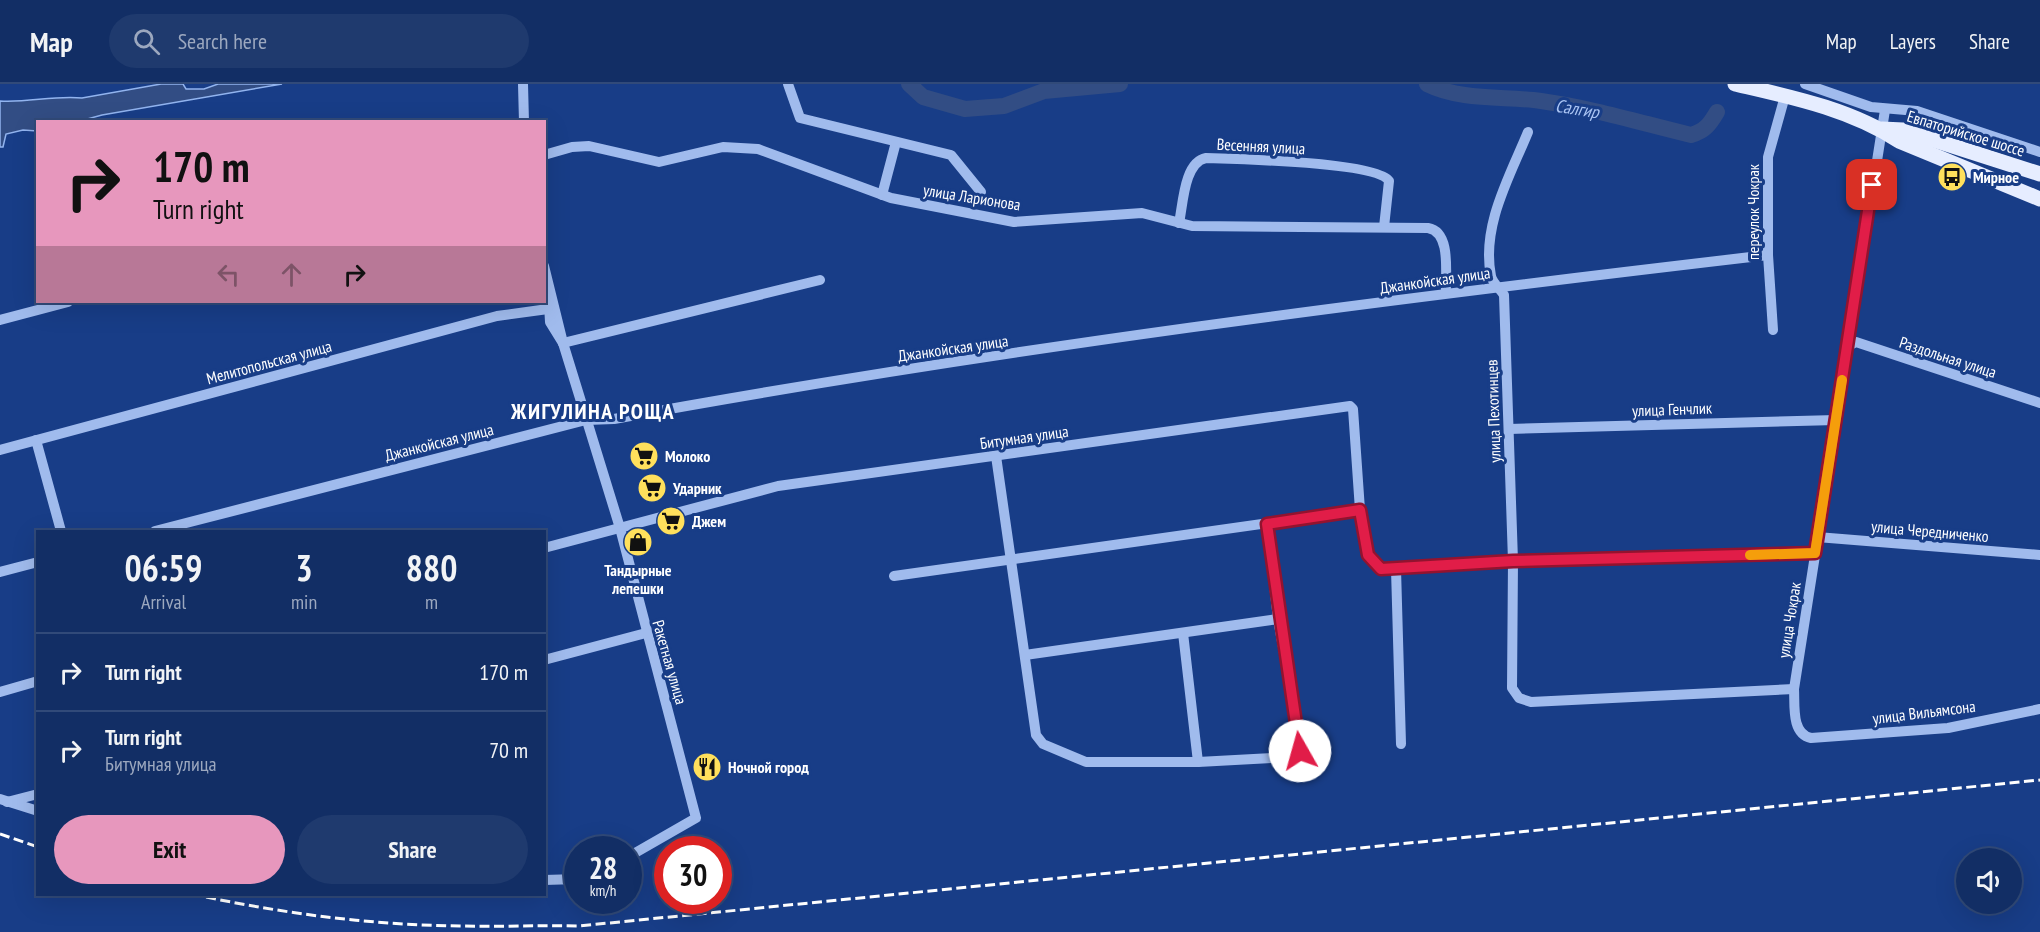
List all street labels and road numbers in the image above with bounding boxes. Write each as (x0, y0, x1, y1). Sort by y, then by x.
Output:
street label: Евпаторийское шоссе (1905, 106, 2027, 160)
street label: Весенняя улица (1216, 134, 1306, 158)
street label: переулок Чокрак (1743, 163, 1763, 260)
street label: улица Ларионова (922, 179, 1022, 215)
street label: Джанкойская улица (1379, 262, 1491, 298)
street label: Джанкойская улица (897, 330, 1009, 366)
street label: Раздольная улица (1897, 332, 1999, 382)
street label: Мелитопольская улица (204, 336, 334, 388)
street label: улица Пехотинцев (1481, 359, 1505, 463)
street label: улица Генчлик (1632, 398, 1713, 420)
street label: Джанкойская улица (383, 419, 495, 465)
street label: Битумная улица (978, 421, 1070, 453)
street label: улица Чередниченко (1870, 516, 1990, 546)
street label: улица Чокрак (1773, 580, 1805, 659)
street label: Ракетная улица (648, 618, 692, 706)
street label: улица Вильямсона (1871, 696, 1977, 728)

